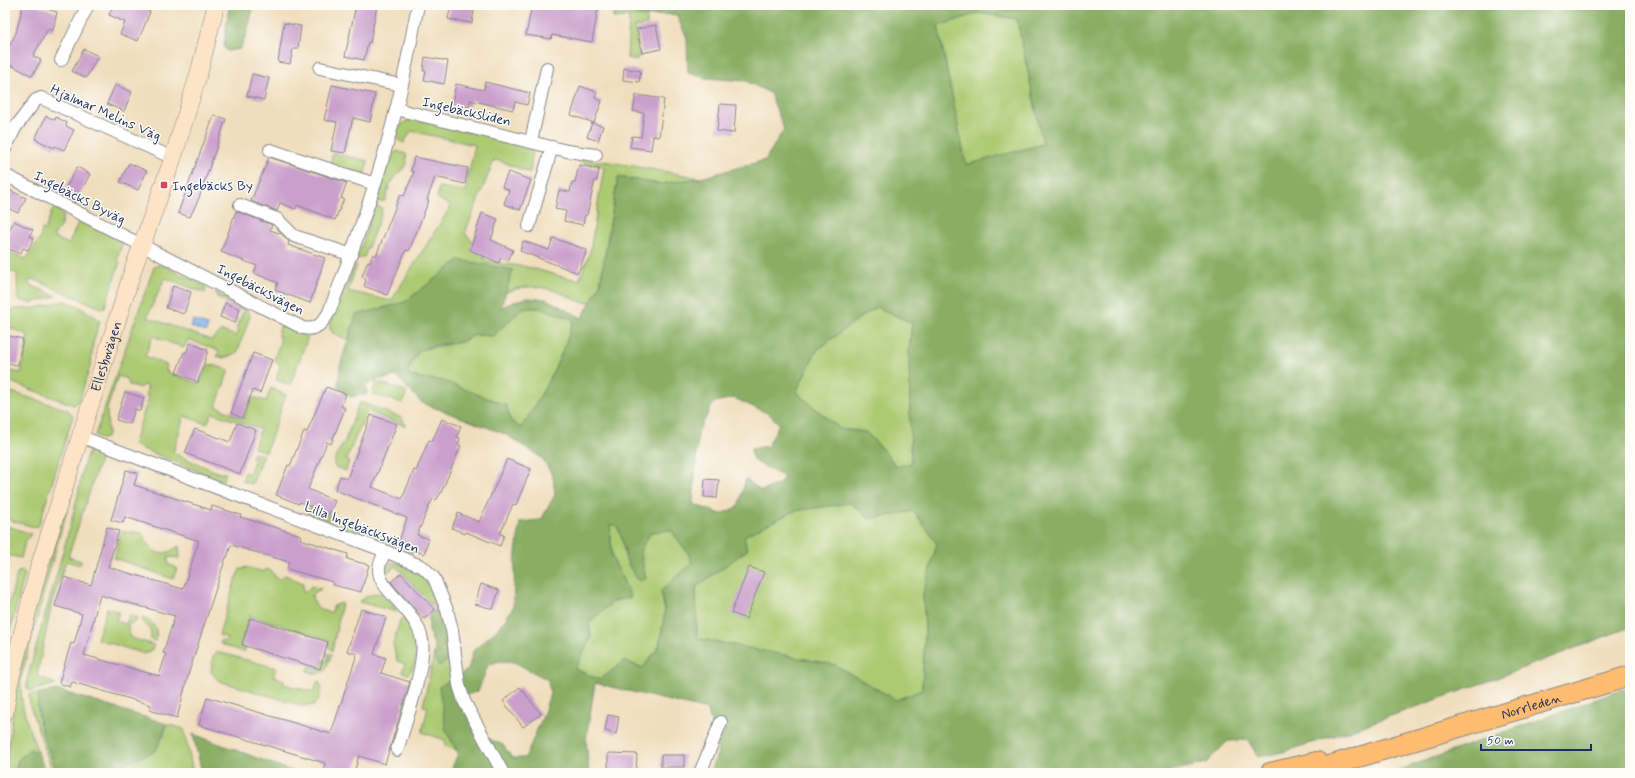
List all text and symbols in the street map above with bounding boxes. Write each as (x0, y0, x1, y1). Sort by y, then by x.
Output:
street label: Hjalmar Melins Väg (47, 80, 164, 145)
street label: Ingebäcksliden (420, 93, 513, 133)
street label: Ingebäcks Byväg (30, 167, 128, 231)
place label: Ingebäcks By (172, 177, 253, 197)
marker: Ingebäcks By (159, 180, 169, 190)
street label: Ingebäcksvägen (213, 260, 307, 321)
street label: Ellesbovägen (87, 319, 126, 394)
street label: Lilla Ingebäcksvägen (301, 498, 422, 560)
street label: Norrleden (1499, 689, 1564, 724)
scale bar (1481, 726, 1591, 752)
text: 50 m (1487, 733, 1514, 749)

